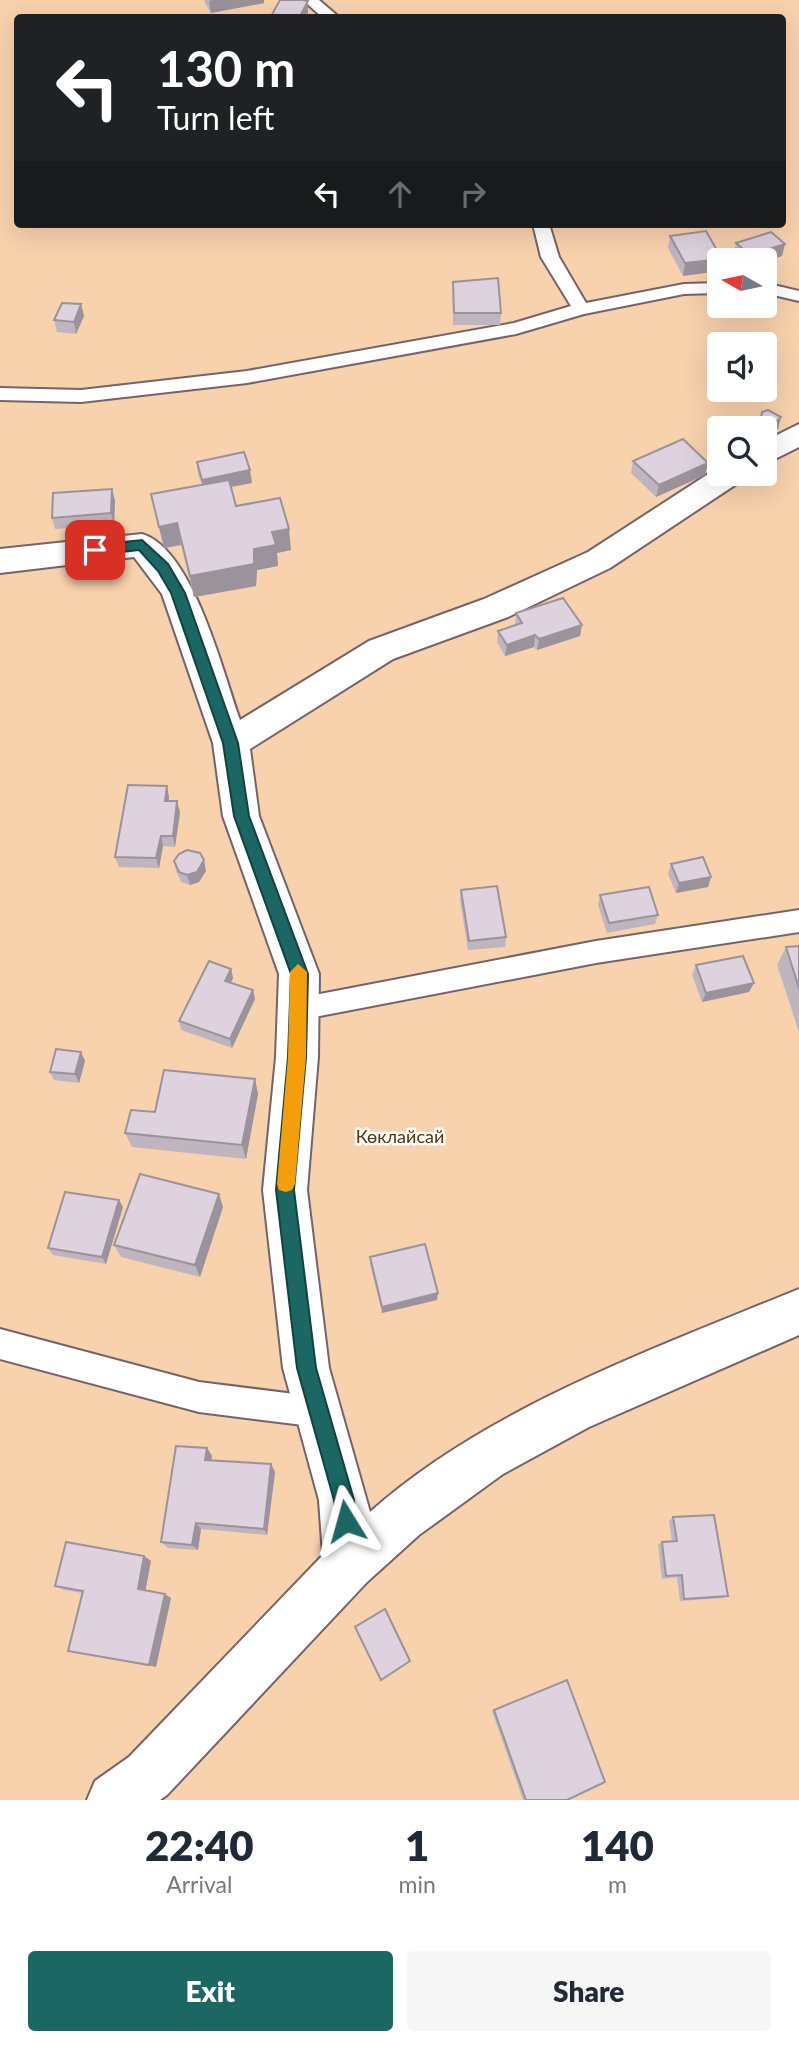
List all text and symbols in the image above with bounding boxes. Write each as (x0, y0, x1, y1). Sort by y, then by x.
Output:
text: 130 m (157, 39, 295, 97)
icon: left (42, 42, 133, 133)
text: Turn left (157, 98, 274, 137)
icon: left (308, 175, 346, 213)
icon: ahead (381, 175, 419, 213)
icon: right (454, 175, 492, 213)
north arrow (707, 248, 777, 318)
map controls (707, 248, 777, 486)
button: sound (707, 332, 777, 402)
button: search (707, 416, 777, 486)
pin (65, 520, 125, 580)
icon: arrive (76, 531, 114, 569)
park label: Көклайсай (356, 1125, 444, 1147)
position arrow (309, 1484, 383, 1558)
text: 22:40 (145, 1820, 254, 1870)
text: 1 (405, 1820, 429, 1870)
text: 140 (581, 1820, 654, 1870)
text: Arrival (166, 1870, 232, 1898)
text: min (399, 1870, 436, 1898)
text: m (608, 1870, 627, 1898)
button: Exit (28, 1951, 393, 2031)
button: Share (407, 1951, 771, 2031)

